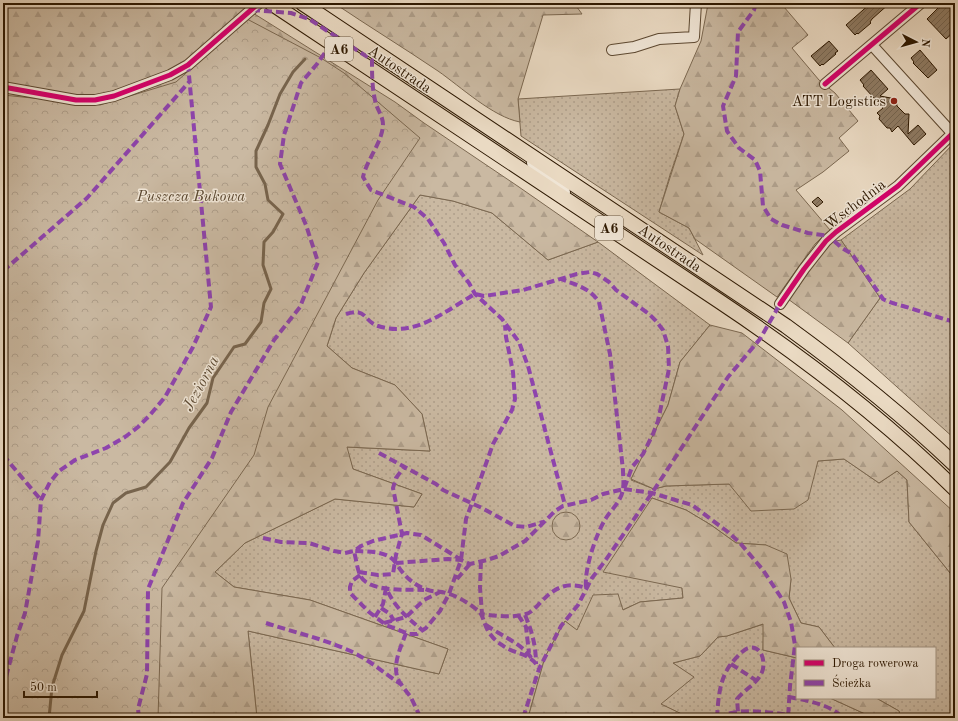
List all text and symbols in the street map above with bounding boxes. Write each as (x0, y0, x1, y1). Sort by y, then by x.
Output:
north arrow (896, 22, 936, 62)
road number: A6 (325, 37, 353, 61)
text: N (918, 38, 930, 48)
street label: Autostrada (365, 44, 434, 97)
place label: ATT Logistics (792, 95, 886, 110)
marker: ATT Logistics (889, 96, 899, 106)
street label: Wschodnia (823, 177, 890, 233)
park label: Puszcza Bukowa (136, 190, 245, 205)
road number: A6 (595, 216, 623, 240)
street label: Autostrada (635, 223, 704, 276)
water label: Jeziorna (181, 354, 223, 414)
legend (796, 647, 936, 699)
text: Droga rowerowa (832, 658, 919, 670)
scale bar (24, 673, 97, 699)
text: Ścieżka (832, 674, 871, 690)
text: 50 m (30, 681, 57, 694)

